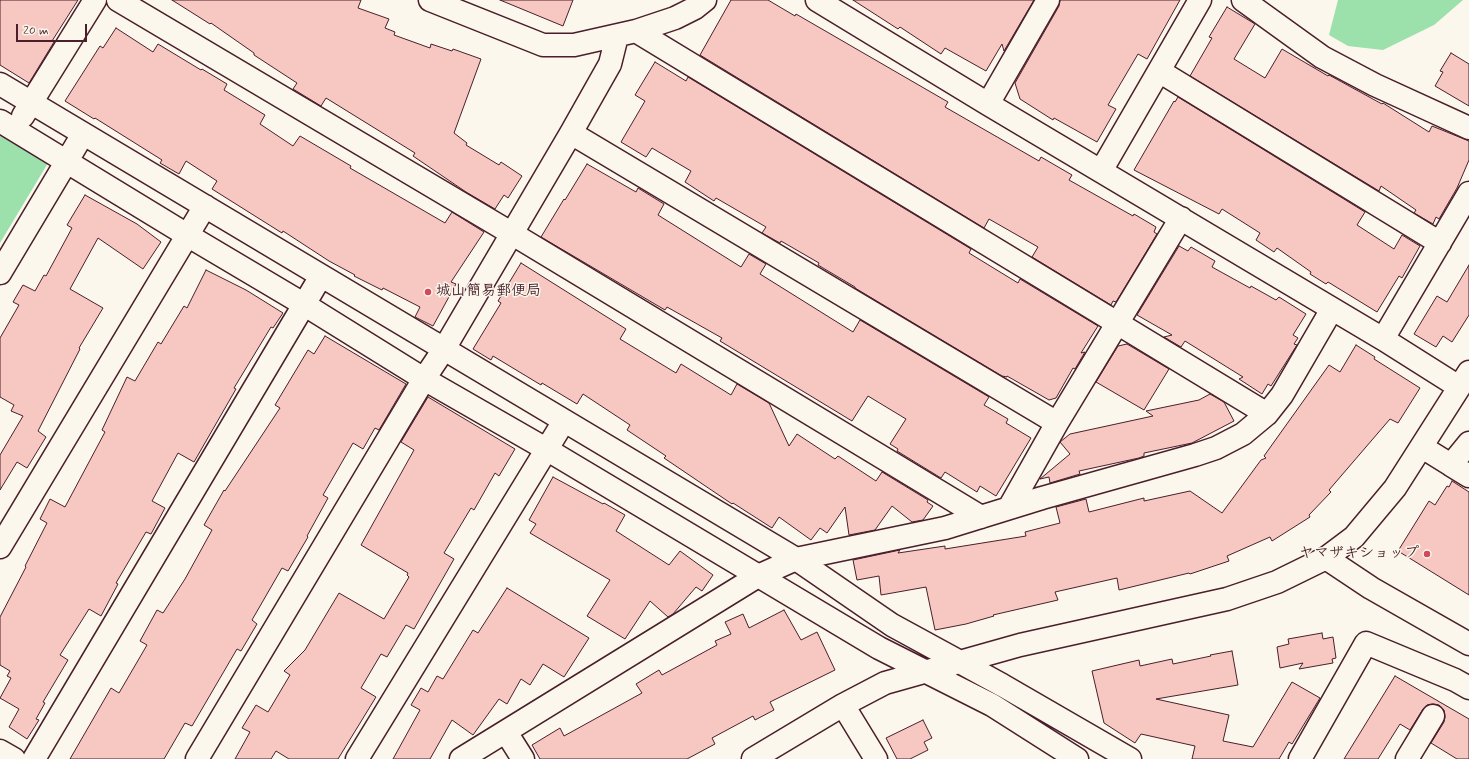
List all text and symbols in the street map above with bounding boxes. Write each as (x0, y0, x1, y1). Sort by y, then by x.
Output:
scale bar (18, 16, 89, 42)
text: 20 m (23, 23, 49, 39)
place label: 城山簡易郵便局 (436, 283, 541, 301)
marker: 城山簡易郵便局 (423, 287, 433, 297)
place label: ヤマザキショップ (1299, 545, 1419, 563)
marker: ヤマザキショップ (1422, 549, 1432, 559)

